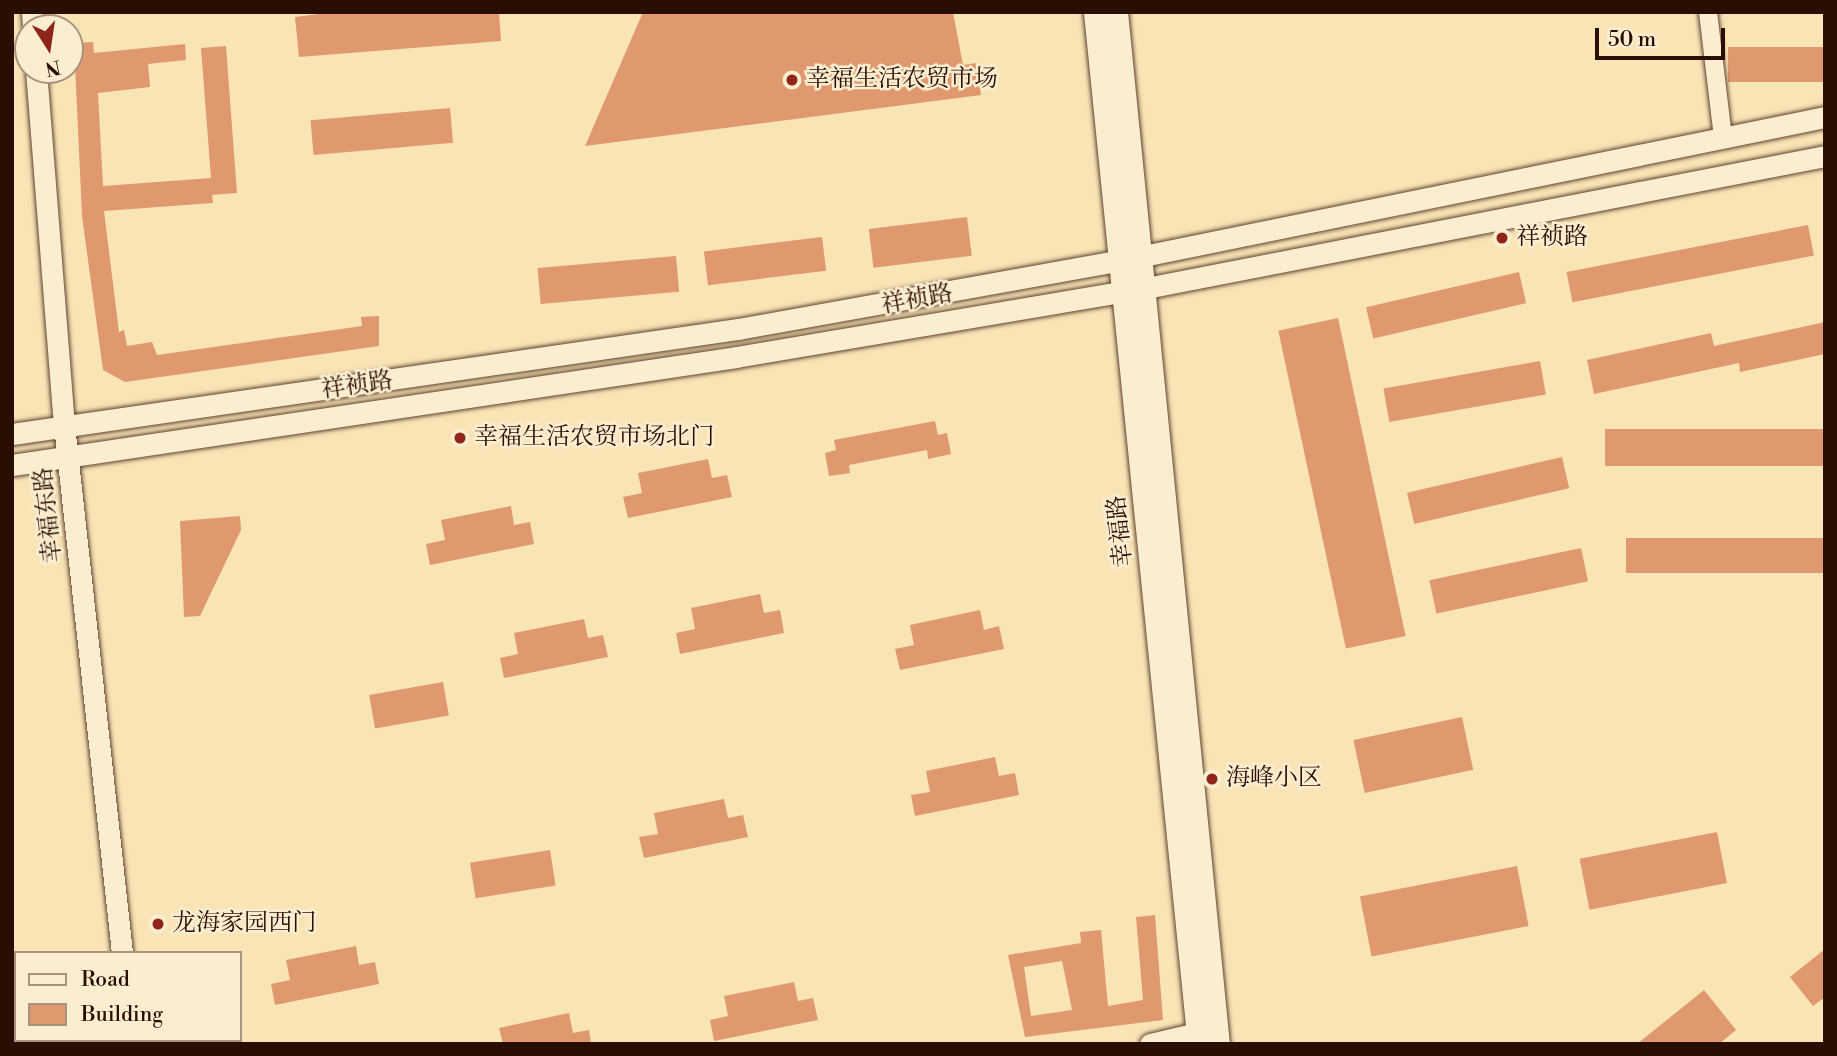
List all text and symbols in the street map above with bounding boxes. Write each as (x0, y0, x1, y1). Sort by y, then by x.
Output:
north arrow (14, 14, 84, 84)
scale bar (1599, 14, 1728, 58)
text: 50 m (1608, 27, 1656, 53)
text: N (43, 54, 63, 81)
place label: 幸福生活农贸市场 (806, 66, 998, 94)
marker: 幸福生活农贸市场 (784, 72, 800, 88)
place label: 祥祯路 (1516, 224, 1588, 252)
marker: 祥祯路 (1494, 230, 1510, 246)
street label: 祥祯路 (879, 280, 955, 320)
street label: 祥祯路 (319, 367, 395, 405)
place label: 幸福生活农贸市场北门 (474, 424, 714, 452)
marker: 幸福生活农贸市场北门 (452, 430, 468, 446)
street label: 幸福东路 (30, 466, 68, 564)
street label: 幸福路 (1103, 494, 1139, 568)
place label: 海峰小区 (1226, 765, 1322, 793)
marker: 海峰小区 (1204, 771, 1220, 787)
place label: 龙海家园西门 (172, 910, 316, 938)
marker: 龙海家园西门 (150, 916, 166, 932)
legend (14, 951, 242, 1042)
text: Road (81, 967, 130, 993)
text: Building (81, 1002, 163, 1028)

